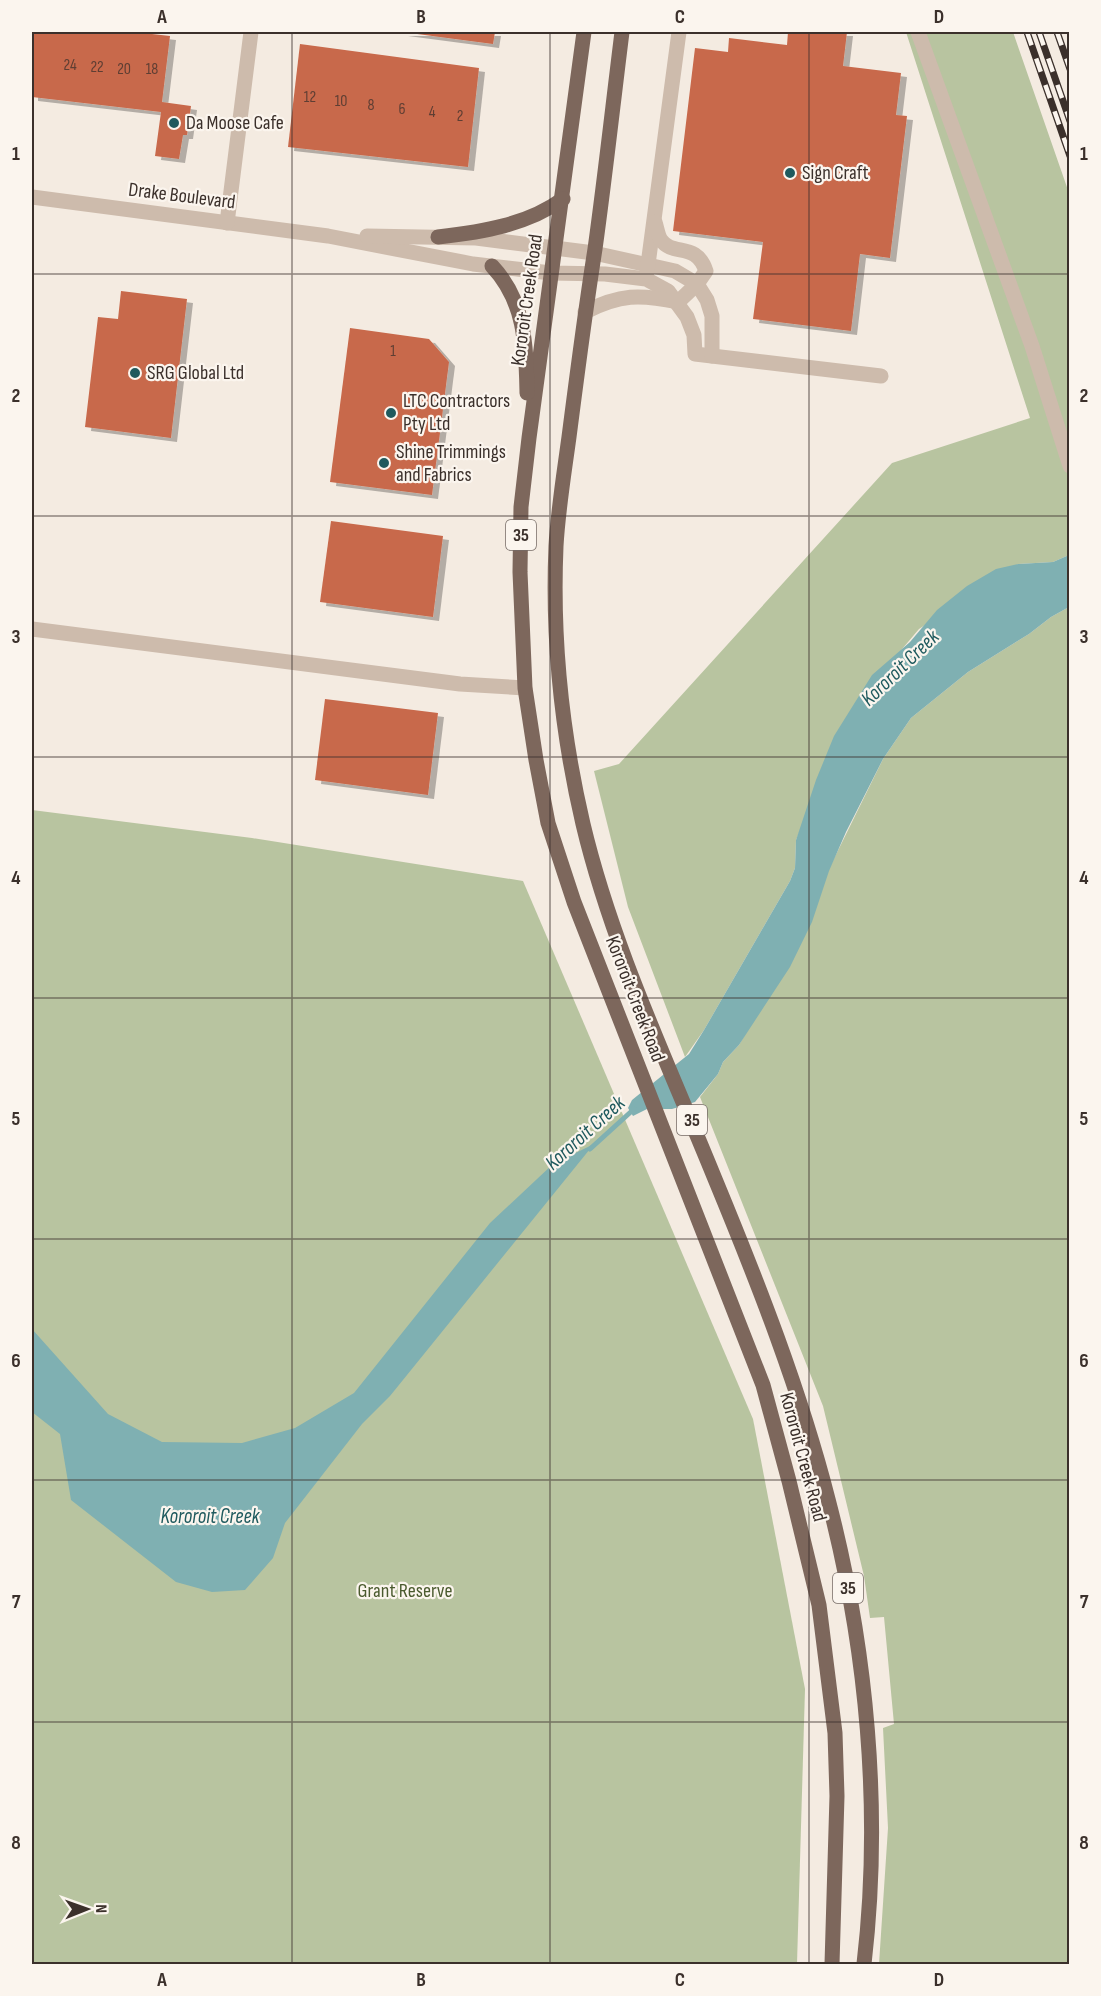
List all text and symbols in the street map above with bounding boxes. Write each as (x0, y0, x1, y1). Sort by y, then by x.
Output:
text: A (156, 5, 167, 29)
text: B (416, 5, 426, 29)
text: C (675, 5, 685, 29)
text: D (934, 5, 944, 29)
house number: 24 (63, 56, 77, 75)
house number: 22 (90, 58, 104, 77)
house number: 20 (117, 60, 131, 79)
house number: 18 (146, 60, 158, 79)
house number: 12 (304, 88, 316, 107)
house number: 10 (335, 92, 347, 111)
house number: 8 (367, 96, 375, 115)
house number: 6 (398, 100, 406, 119)
house number: 4 (429, 103, 436, 122)
house number: 2 (457, 107, 463, 126)
place label: Da Moose Cafe (186, 111, 284, 135)
marker: Da Moose Cafe (167, 116, 181, 130)
text: 1 (12, 142, 20, 166)
text: 1 (1080, 142, 1088, 166)
place label: Sign Craft (802, 161, 869, 185)
marker: Sign Craft (783, 166, 797, 180)
street label: Drake Boulevard (127, 178, 237, 214)
street label: Kororoit Creek Road (506, 233, 548, 367)
house number: 1 (390, 342, 396, 361)
place label: SRG Global Ltd (147, 361, 244, 385)
marker: SRG Global Ltd (128, 366, 142, 380)
text: 2 (12, 384, 20, 408)
text: 2 (1080, 384, 1088, 408)
place label: LTC Contractors Pty Ltd (403, 389, 510, 436)
marker: LTC Contractors Pty Ltd (384, 406, 398, 420)
place label: Shine Trimmings and Fabrics (396, 440, 506, 487)
marker: Shine Trimmings and Fabrics (377, 456, 391, 470)
road number: 35 (506, 520, 536, 550)
water label: Kororoit Creek (856, 624, 945, 711)
text: 3 (12, 625, 21, 649)
text: 3 (1080, 625, 1089, 649)
text: 4 (11, 866, 21, 890)
text: 4 (1079, 866, 1089, 890)
street label: Kororoit Creek Road (600, 933, 670, 1065)
water label: Kororoit Creek (540, 1090, 631, 1175)
road number: 35 (677, 1105, 707, 1135)
text: 5 (12, 1107, 21, 1131)
text: 5 (1080, 1107, 1089, 1131)
text: 6 (11, 1349, 21, 1373)
text: 6 (1079, 1349, 1089, 1373)
street label: Kororoit Creek Road (774, 1390, 832, 1524)
water label: Kororoit Creek (161, 1504, 261, 1529)
road number: 35 (833, 1573, 863, 1603)
park label: Grant Reserve (358, 1579, 452, 1603)
text: 7 (12, 1590, 21, 1614)
text: 7 (1080, 1590, 1089, 1614)
text: 8 (11, 1831, 21, 1855)
text: 8 (1079, 1831, 1089, 1855)
north arrow (57, 1879, 117, 1939)
text: N (91, 1904, 110, 1913)
text: A (156, 1968, 167, 1992)
text: B (416, 1968, 426, 1992)
text: C (675, 1968, 685, 1992)
text: D (934, 1968, 944, 1992)

